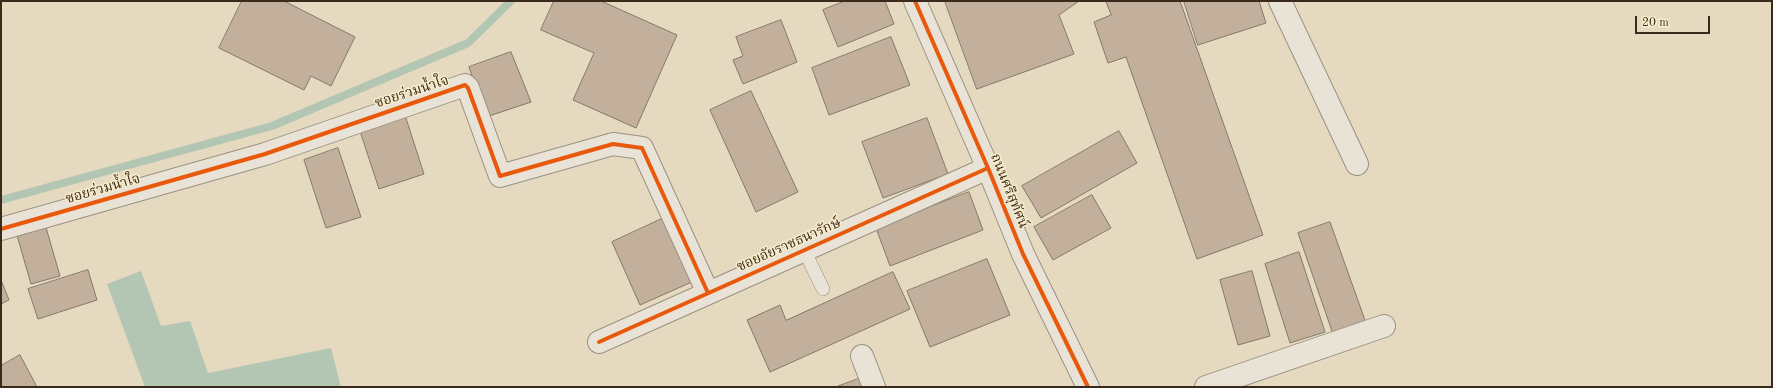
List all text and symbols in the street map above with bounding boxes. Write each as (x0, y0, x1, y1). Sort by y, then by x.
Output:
scale bar (1637, 8, 1712, 34)
text: 20 m (1642, 17, 1669, 29)
street label: ซอยร่วมน้ำใจ (373, 72, 451, 112)
street label: ถนนศรีสุทัศน์ (986, 151, 1032, 231)
street label: ซอยร่วมน้ำใจ (64, 170, 142, 208)
street label: ซอยอัยราชธนารักษ์ (734, 215, 844, 275)

